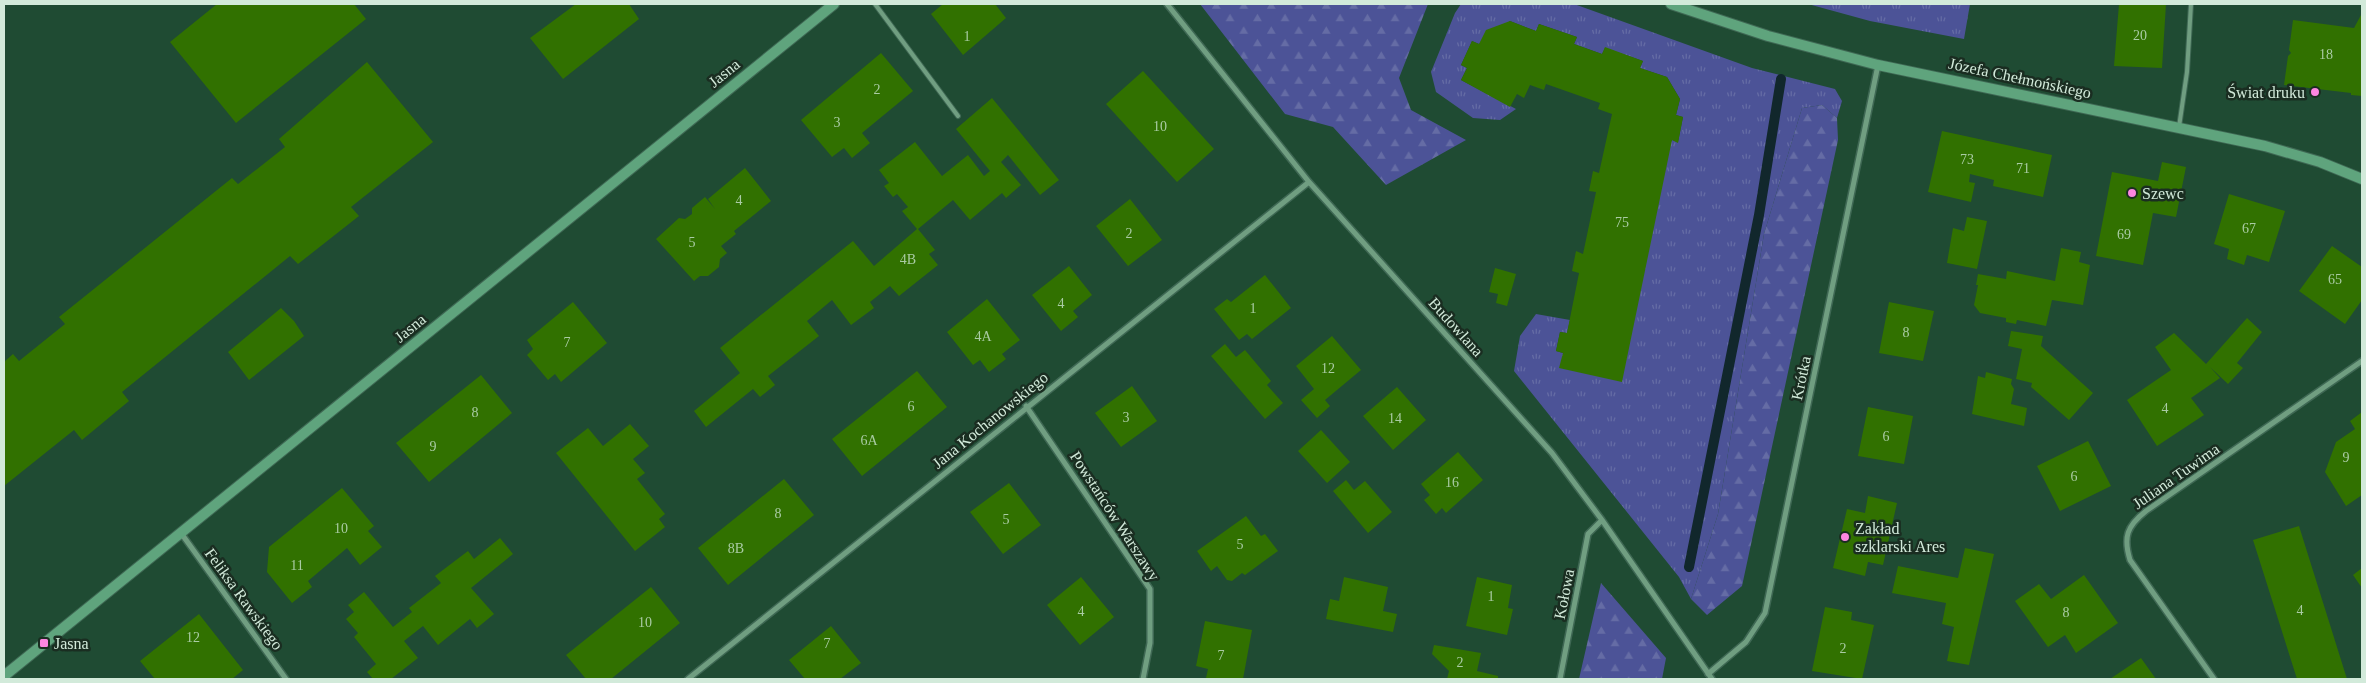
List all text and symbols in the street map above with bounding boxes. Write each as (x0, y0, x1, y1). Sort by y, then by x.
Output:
house number: 20 (2133, 28, 2147, 43)
house number: 1 (964, 29, 971, 44)
house number: 18 (2319, 47, 2333, 62)
street label: Jasna (705, 55, 743, 91)
street label: Józefa Chełmońskiego (1947, 55, 2093, 102)
house number: 2 (874, 82, 881, 97)
place label: Świat druku (2227, 83, 2305, 101)
marker: Świat druku (2309, 86, 2321, 98)
house number: 3 (834, 115, 841, 130)
house number: 10 (1153, 119, 1167, 134)
house number: 73 (1960, 152, 1974, 167)
house number: 71 (2016, 161, 2030, 176)
place label: Szewc (2142, 185, 2184, 202)
marker: Szewc (2126, 187, 2138, 199)
house number: 4 (736, 193, 743, 208)
house number: 75 (1615, 215, 1629, 230)
house number: 67 (2242, 221, 2256, 236)
house number: 2 (1126, 226, 1133, 241)
house number: 69 (2117, 227, 2131, 242)
house number: 5 (689, 235, 696, 250)
house number: 4B (900, 252, 916, 267)
house number: 65 (2328, 272, 2342, 287)
street label: Budowlana (1425, 294, 1487, 360)
house number: 4 (1058, 296, 1065, 311)
house number: 1 (1250, 301, 1257, 316)
street label: Jasna (391, 310, 429, 346)
house number: 8 (1903, 325, 1910, 340)
house number: 4A (974, 329, 992, 344)
house number: 7 (564, 335, 571, 350)
street label: Krótka (1788, 354, 1814, 402)
house number: 12 (1321, 361, 1335, 376)
street label: Jana Kochanowskiego (929, 368, 1052, 473)
house number: 6 (908, 399, 915, 414)
house number: 4 (2162, 401, 2169, 416)
house number: 8 (472, 405, 479, 420)
house number: 3 (1123, 410, 1130, 425)
house number: 14 (1388, 411, 1402, 426)
house number: 6 (1883, 429, 1890, 444)
house number: 6A (860, 433, 878, 448)
house number: 9 (430, 439, 437, 454)
street label: Juliana Tuwima (2129, 440, 2223, 512)
street label: Powstańców Warszawy (1066, 448, 1163, 584)
house number: 9 (2343, 450, 2350, 465)
house number: 6 (2071, 469, 2078, 484)
house number: 16 (1445, 475, 1459, 490)
house number: 8 (775, 506, 782, 521)
house number: 5 (1003, 512, 1010, 527)
place label: Zakład szklarski Ares (1855, 520, 1945, 555)
house number: 10 (334, 521, 348, 536)
marker: Zakład szklarski Ares (1839, 531, 1851, 543)
house number: 5 (1237, 537, 1244, 552)
house number: 8B (728, 541, 744, 556)
street label: Feliksa Rawskiego (201, 545, 287, 654)
house number: 11 (290, 558, 304, 573)
street label: Kołowa (1551, 568, 1577, 620)
house number: 1 (1488, 589, 1495, 604)
house number: 4 (2297, 603, 2304, 618)
house number: 4 (1078, 604, 1085, 619)
house number: 8 (2063, 605, 2070, 620)
house number: 10 (638, 615, 652, 630)
house number: 12 (186, 630, 200, 645)
place label: Jasna (54, 635, 89, 652)
house number: 7 (824, 636, 831, 651)
marker: Jasna (38, 637, 50, 649)
house number: 2 (1840, 641, 1847, 656)
house number: 7 (1218, 648, 1225, 663)
house number: 2 (1457, 655, 1464, 670)

